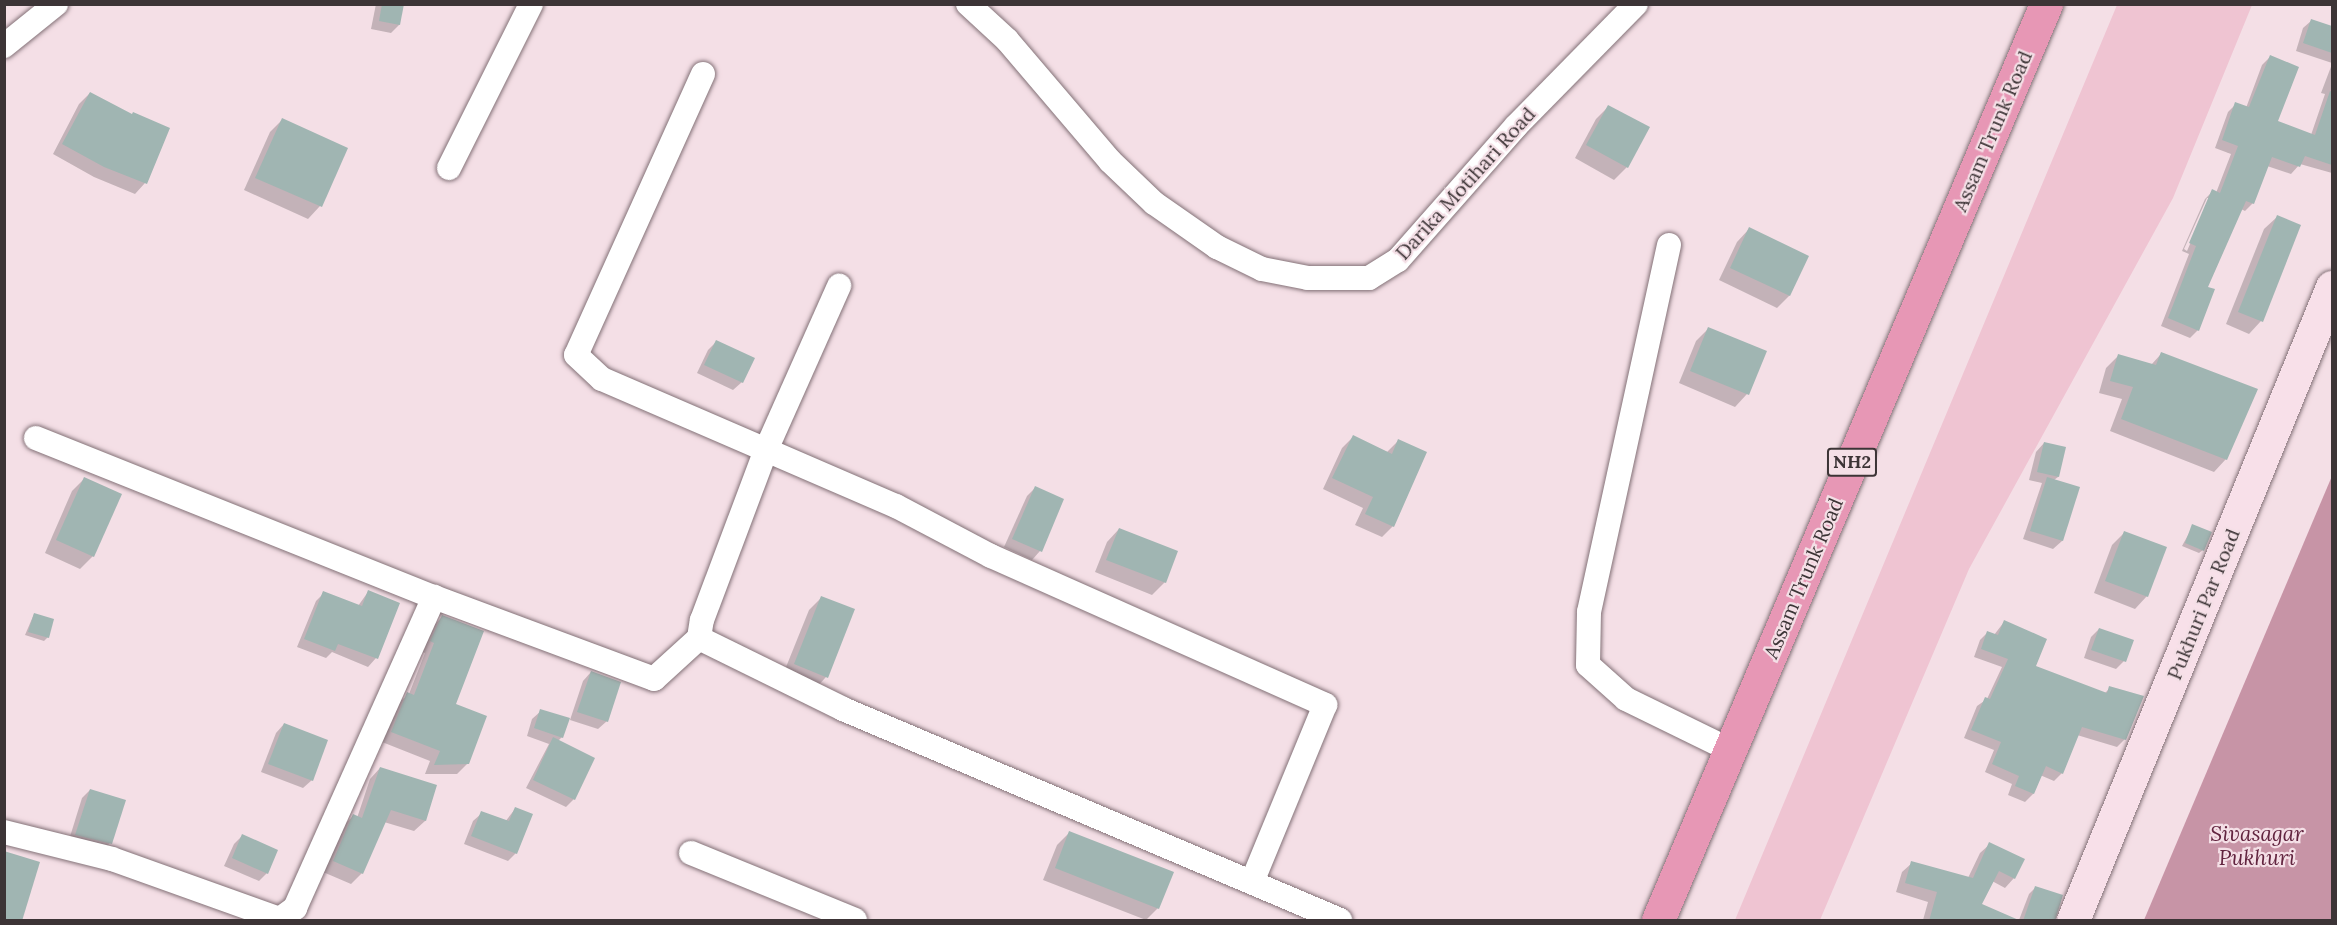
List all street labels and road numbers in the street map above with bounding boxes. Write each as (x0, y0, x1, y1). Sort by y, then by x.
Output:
street label: Assam Trunk Road (1947, 47, 2037, 215)
street label: Darika Motihari Road (1390, 102, 1540, 264)
road number: NH2 (1826, 447, 1878, 477)
street label: Assam Trunk Road (1758, 494, 1848, 662)
street label: Pukhuri Par Road (2162, 525, 2244, 683)

